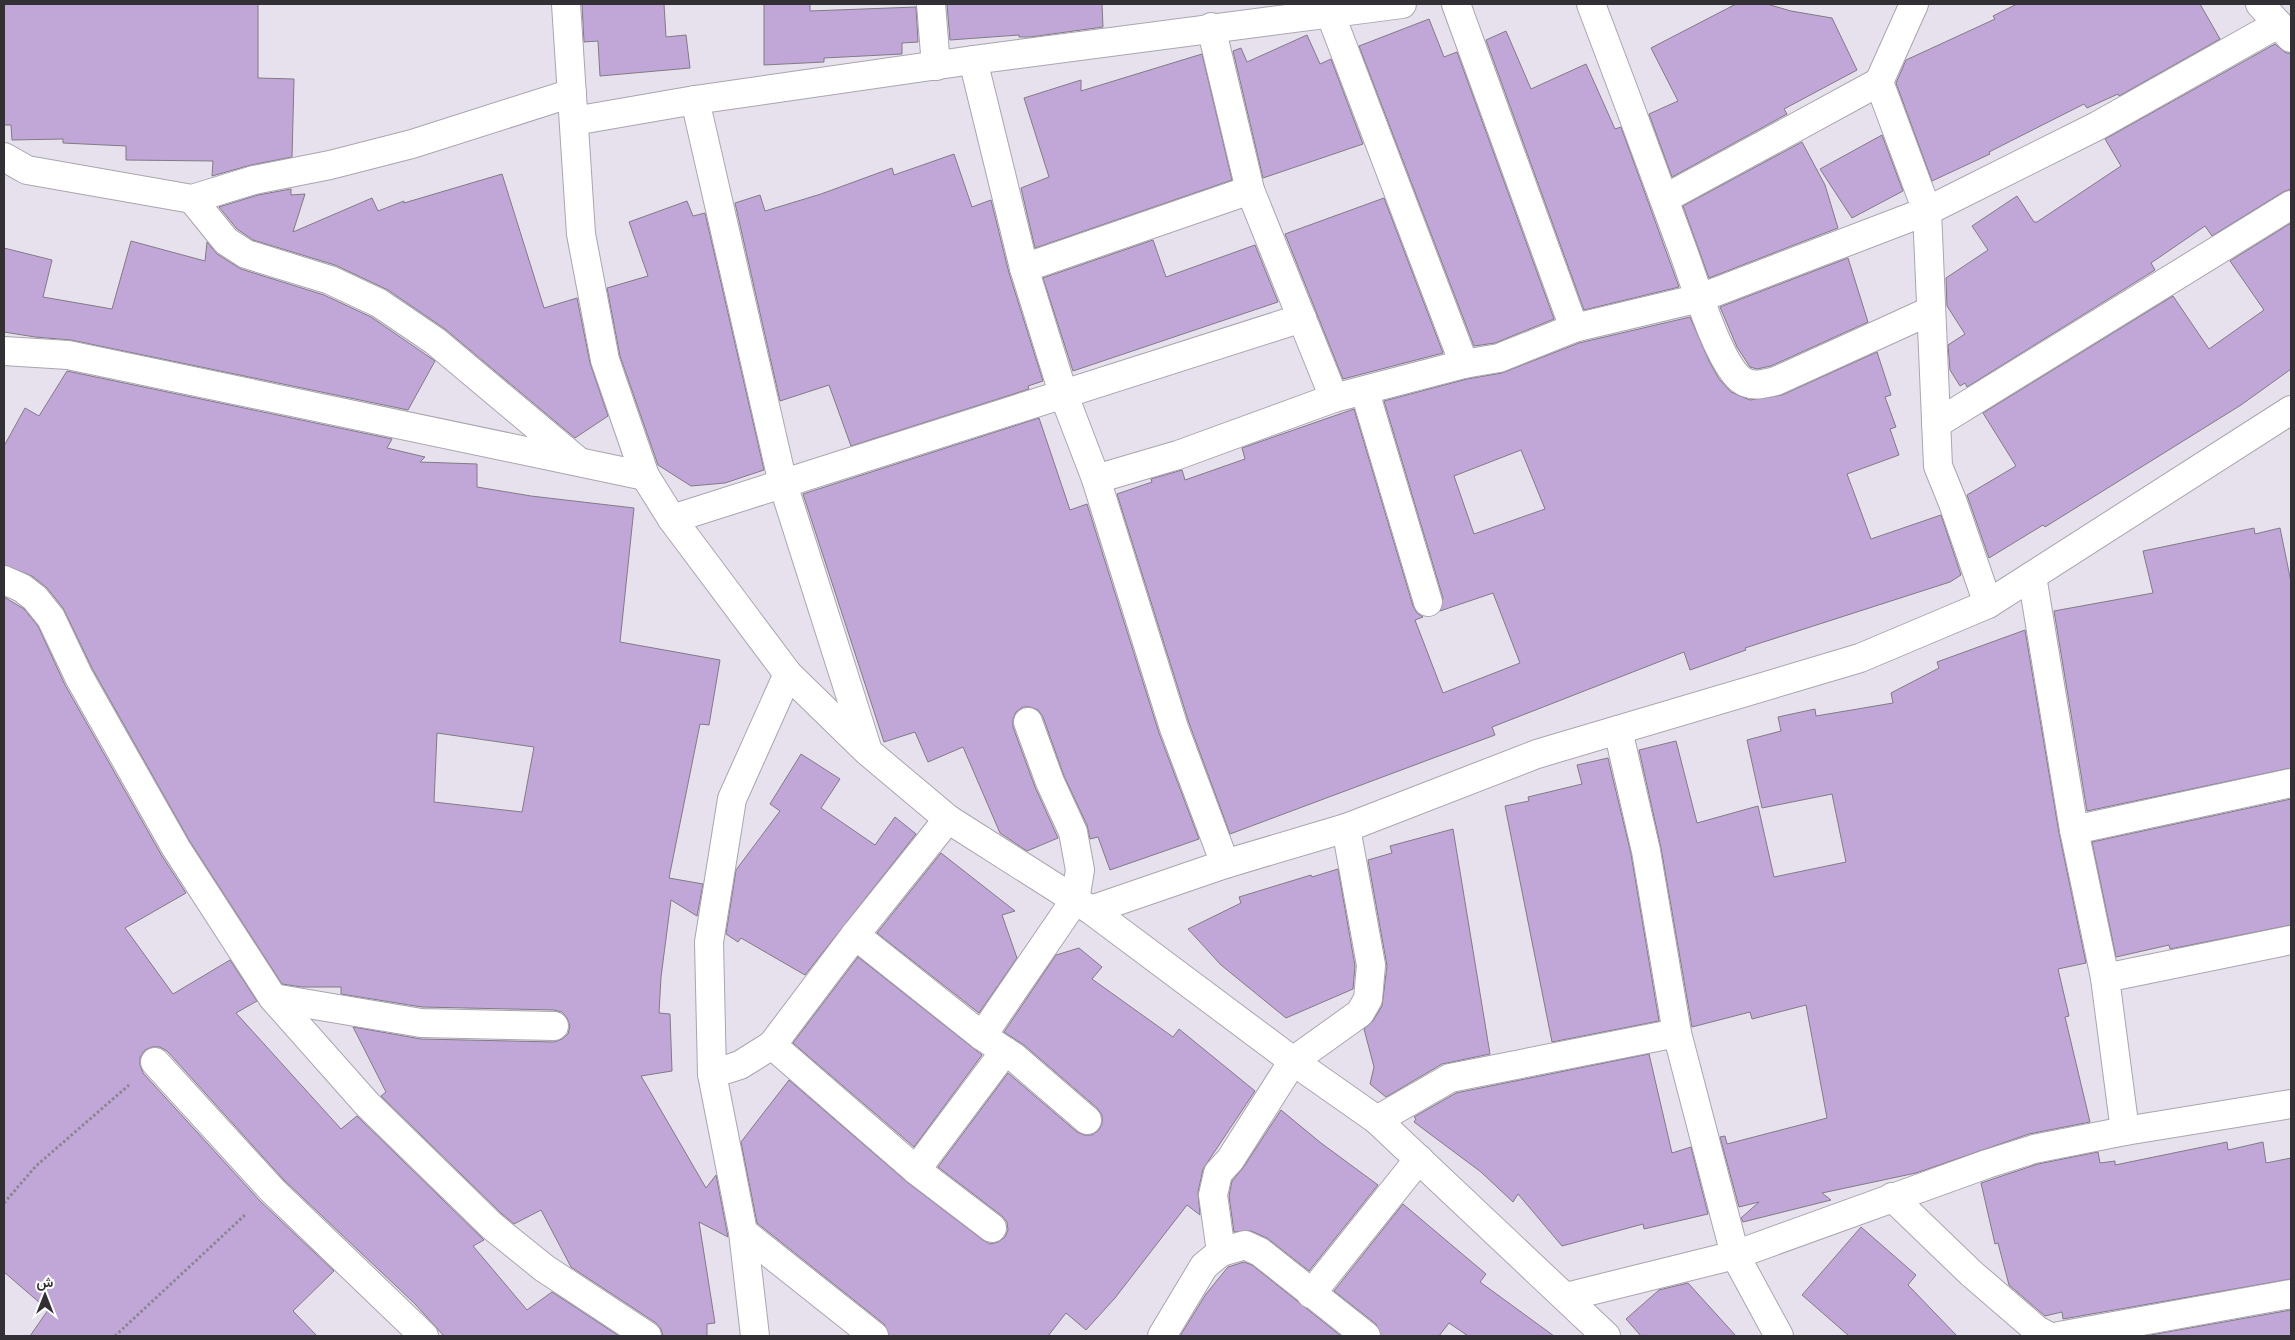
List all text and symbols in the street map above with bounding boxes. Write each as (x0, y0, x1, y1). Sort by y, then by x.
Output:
north arrow (20, 1270, 70, 1320)
text: ش (37, 1276, 54, 1291)

